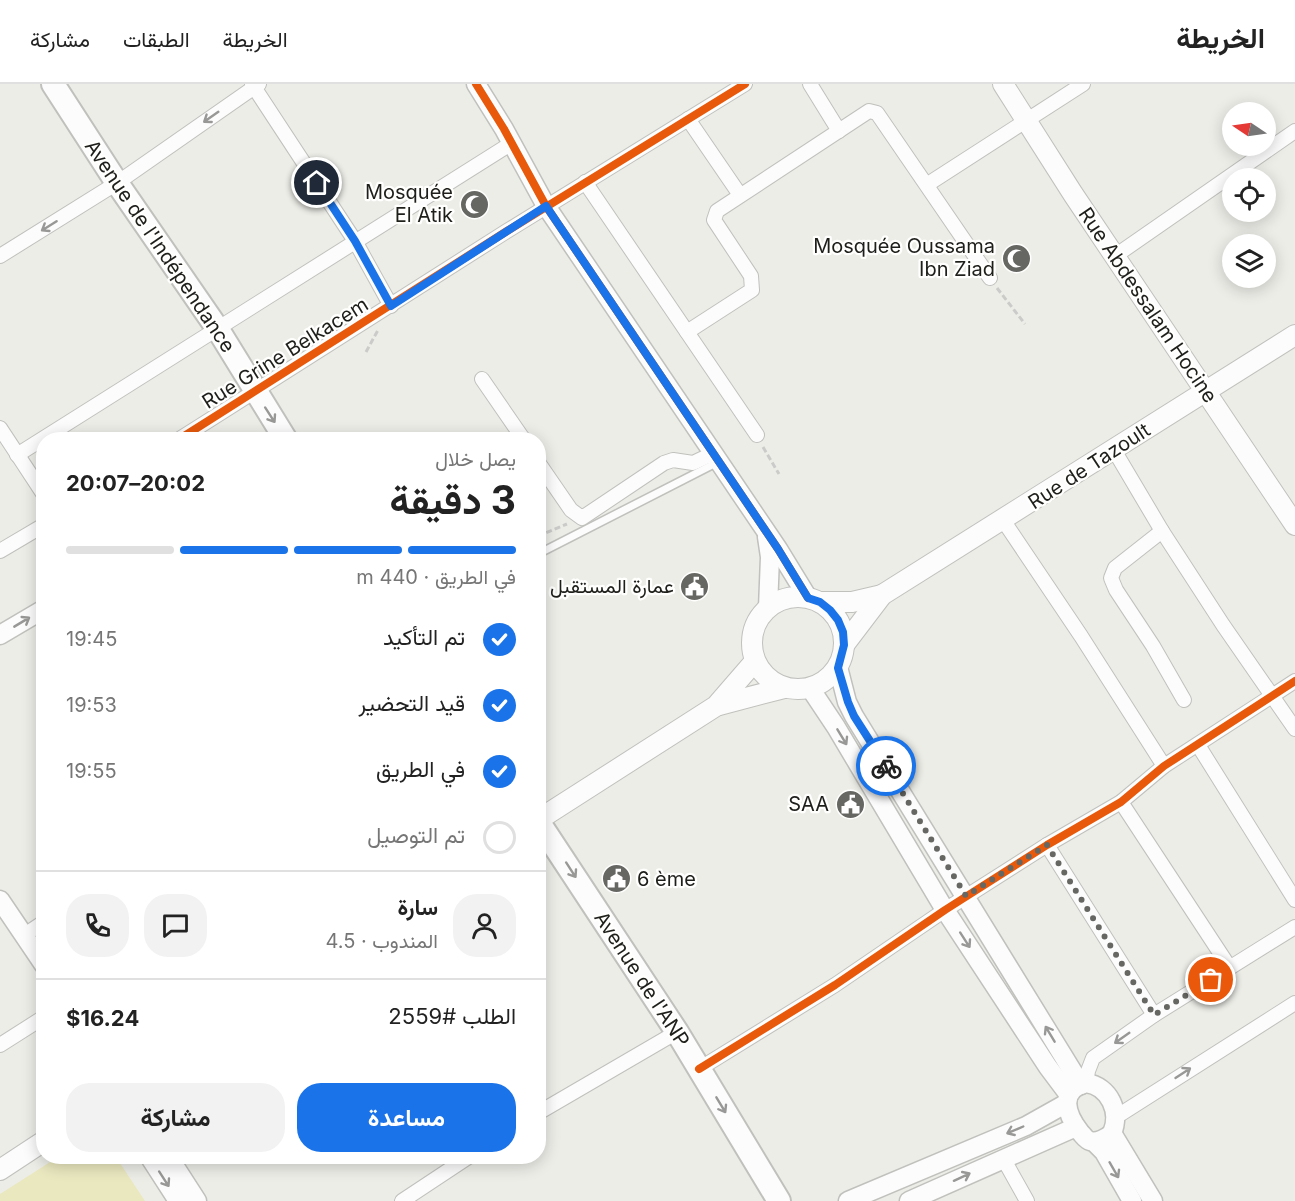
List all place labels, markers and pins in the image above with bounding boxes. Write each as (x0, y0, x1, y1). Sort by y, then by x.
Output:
pin (291, 157, 342, 208)
place label: Mosquée El Atik (365, 180, 453, 227)
mosque icon: Mosquée El Atik (458, 188, 490, 220)
place label: Mosquée Oussama Ibn Ziad (813, 234, 995, 281)
mosque icon: Mosquée Oussama Ibn Ziad (1000, 242, 1032, 274)
public building icon: عمارة المستقبل (679, 570, 711, 602)
place label: عمارة المستقبل (550, 574, 674, 599)
public building icon: SAA (834, 788, 866, 820)
place label: SAA (788, 792, 829, 816)
public building icon: 6 ème (600, 863, 632, 895)
place label: 6 ème (637, 867, 696, 891)
pin (1185, 954, 1236, 1005)

